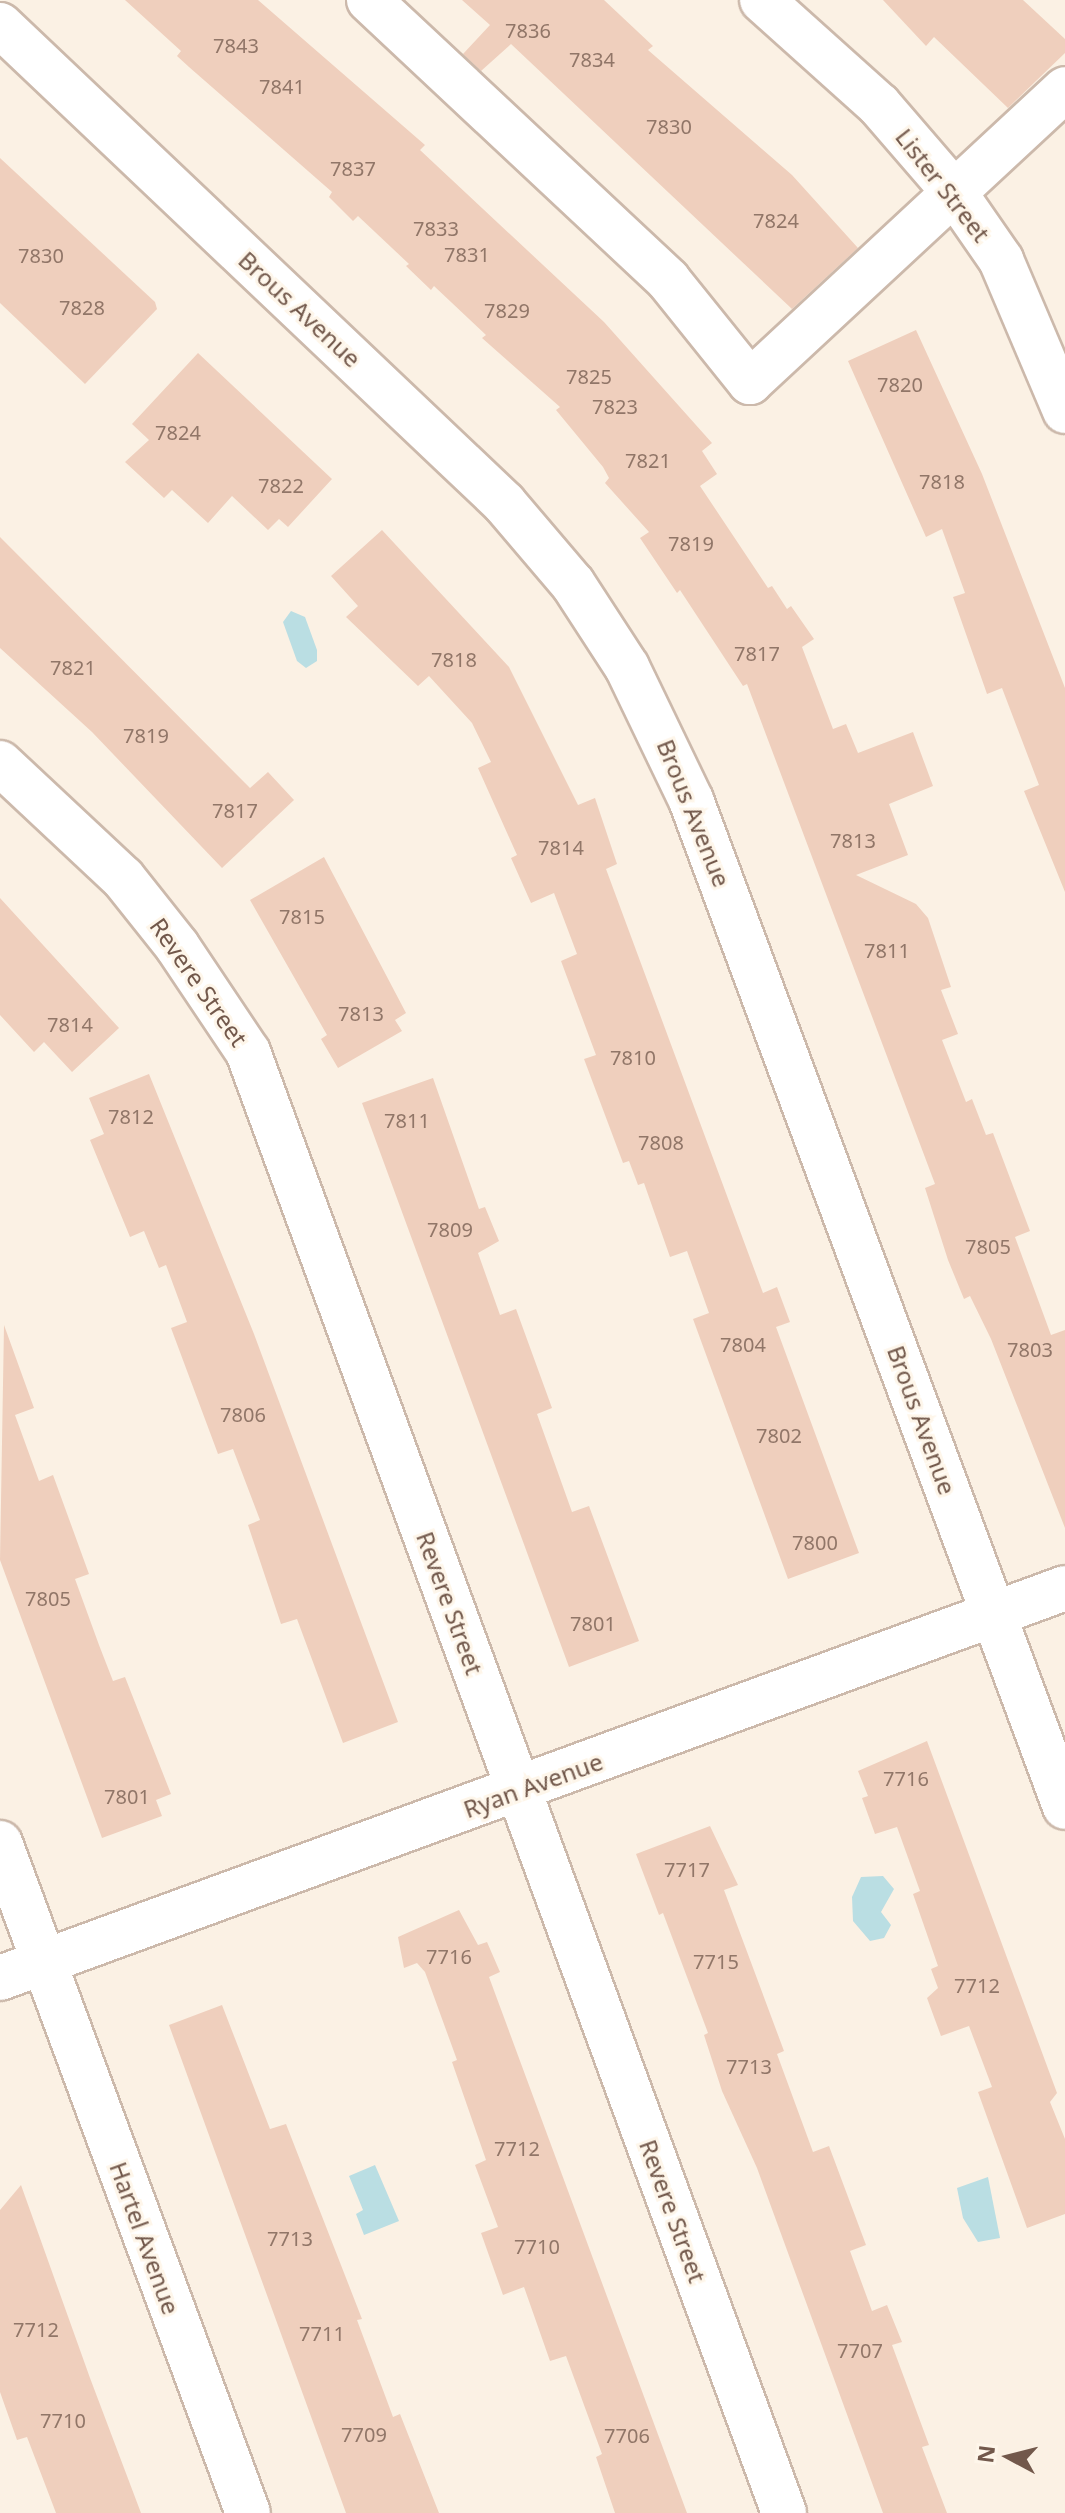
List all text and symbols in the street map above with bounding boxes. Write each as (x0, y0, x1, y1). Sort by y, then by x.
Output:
house number: 7836 (505, 18, 551, 42)
house number: 7843 (213, 33, 259, 57)
house number: 7834 (569, 47, 615, 71)
house number: 7841 (259, 74, 305, 98)
house number: 7830 (646, 114, 692, 138)
street label: Lister Street (890, 123, 996, 247)
house number: 7837 (330, 156, 376, 180)
house number: 7824 (753, 208, 799, 232)
house number: 7833 (413, 216, 459, 240)
house number: 7831 (444, 242, 490, 266)
house number: 7830 (18, 243, 64, 267)
street label: Brous Avenue (233, 245, 367, 373)
house number: 7828 (59, 295, 105, 319)
house number: 7829 (484, 298, 530, 322)
house number: 7825 (566, 364, 612, 388)
house number: 7820 (877, 372, 923, 396)
house number: 7823 (592, 394, 638, 418)
house number: 7824 (155, 420, 201, 444)
house number: 7821 (625, 448, 671, 472)
house number: 7818 (919, 469, 965, 493)
house number: 7822 (258, 473, 304, 497)
house number: 7819 (668, 531, 714, 555)
house number: 7817 (734, 641, 780, 665)
house number: 7818 (431, 647, 477, 671)
house number: 7821 (50, 655, 96, 679)
house number: 7819 (123, 723, 169, 747)
street label: Brous Avenue (651, 735, 737, 891)
house number: 7817 (212, 798, 258, 822)
house number: 7813 (830, 828, 876, 852)
house number: 7814 (538, 835, 584, 859)
house number: 7815 (279, 904, 325, 928)
street label: Revere Street (144, 912, 254, 1052)
house number: 7811 (864, 938, 910, 962)
house number: 7813 (338, 1001, 384, 1025)
house number: 7814 (47, 1012, 93, 1036)
house number: 7810 (610, 1045, 656, 1069)
house number: 7812 (108, 1104, 154, 1128)
house number: 7811 (384, 1108, 430, 1132)
house number: 7808 (638, 1130, 684, 1154)
house number: 7809 (427, 1217, 473, 1241)
house number: 7805 (965, 1234, 1011, 1258)
house number: 7804 (720, 1332, 766, 1356)
house number: 7803 (1007, 1337, 1053, 1361)
street label: Brous Avenue (882, 1342, 962, 1498)
house number: 7806 (220, 1402, 266, 1426)
house number: 7802 (756, 1423, 802, 1447)
street label: Revere Street (411, 1528, 489, 1678)
house number: 7800 (792, 1530, 838, 1554)
house number: 7805 (25, 1586, 71, 1610)
house number: 7801 (570, 1611, 616, 1635)
street label: Ryan Avenue (459, 1747, 607, 1823)
house number: 7716 (883, 1766, 929, 1790)
house number: 7801 (104, 1784, 150, 1808)
house number: 7717 (664, 1857, 710, 1881)
house number: 7716 (426, 1944, 472, 1968)
house number: 7715 (693, 1949, 739, 1973)
house number: 7712 (954, 1973, 1000, 1997)
house number: 7713 (726, 2054, 772, 2078)
house number: 7712 (494, 2136, 540, 2160)
street label: Revere Street (634, 2136, 712, 2286)
street label: Hartel Avenue (104, 2158, 186, 2318)
house number: 7713 (267, 2226, 313, 2250)
house number: 7710 (514, 2234, 560, 2258)
house number: 7712 (13, 2317, 59, 2341)
house number: 7711 (299, 2321, 345, 2345)
house number: 7707 (837, 2338, 883, 2362)
house number: 7710 (40, 2408, 86, 2432)
north arrow (969, 2417, 1049, 2497)
house number: 7709 (341, 2422, 387, 2446)
house number: 7706 (604, 2423, 650, 2447)
text: N (969, 2443, 1001, 2465)

